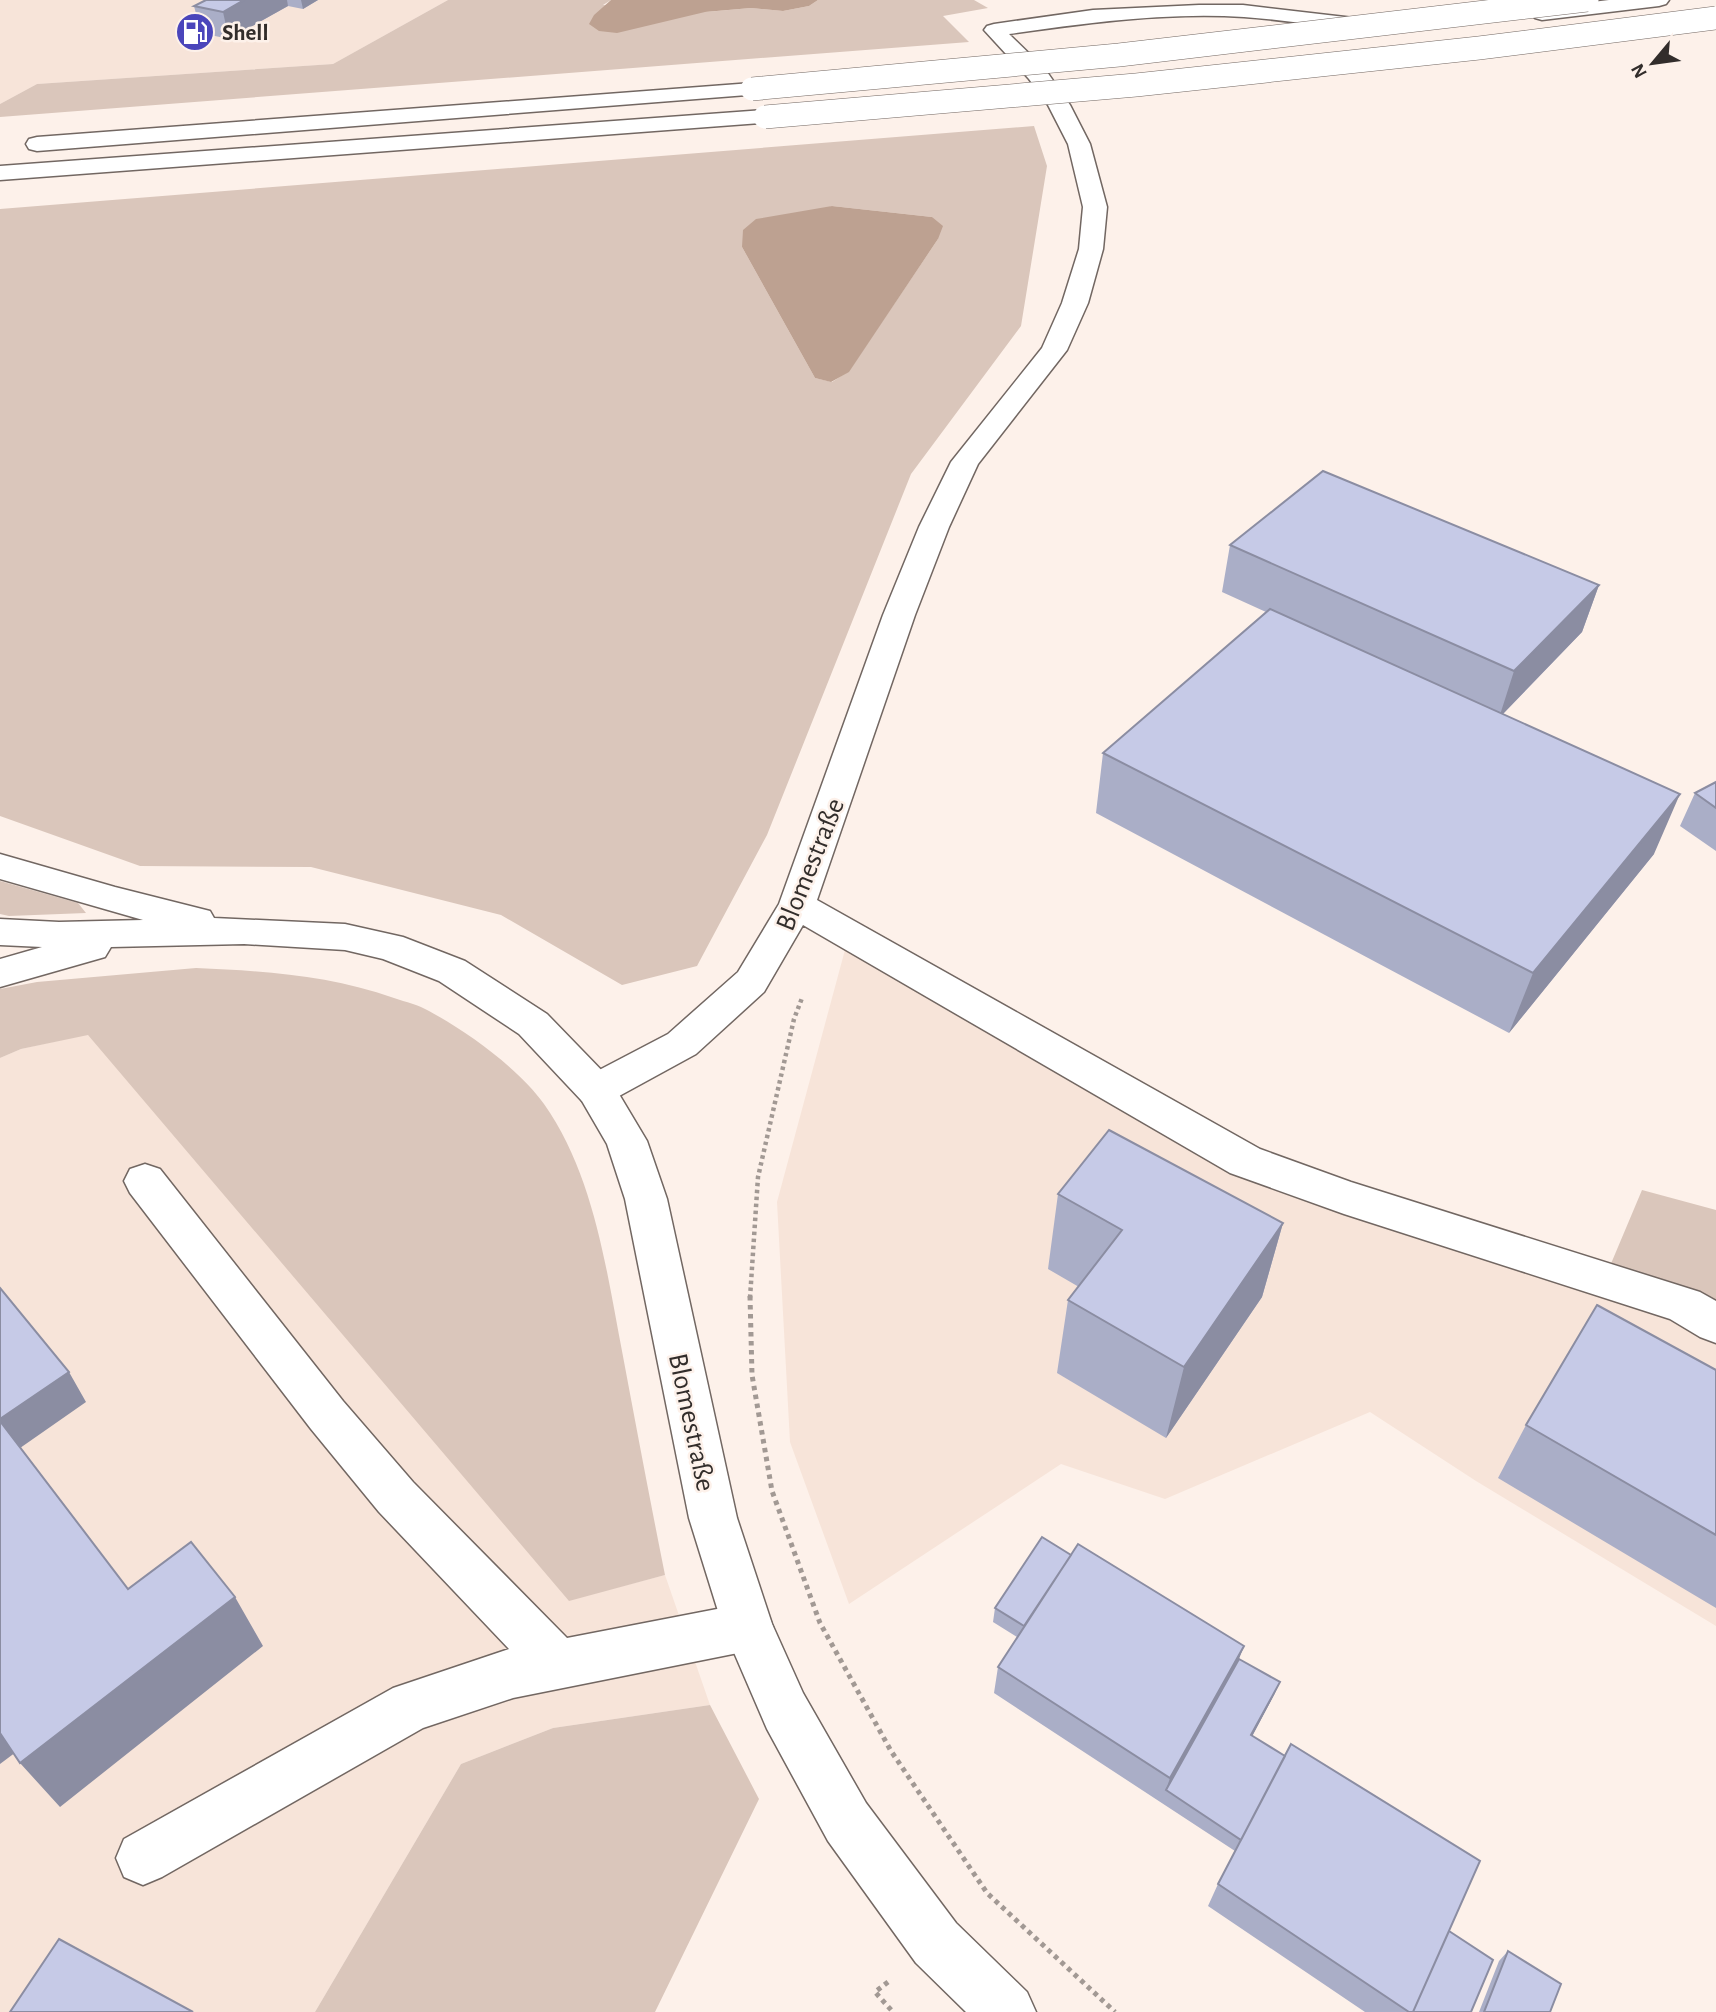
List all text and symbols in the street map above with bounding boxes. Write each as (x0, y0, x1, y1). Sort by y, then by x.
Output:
fuel station icon: Shell (174, 11, 216, 53)
place label: Shell (222, 22, 268, 45)
north arrow (1618, 28, 1688, 98)
text: N (1628, 60, 1651, 81)
street label: Blomestraße (772, 795, 850, 935)
street label: Blomestraße (663, 1351, 719, 1494)

